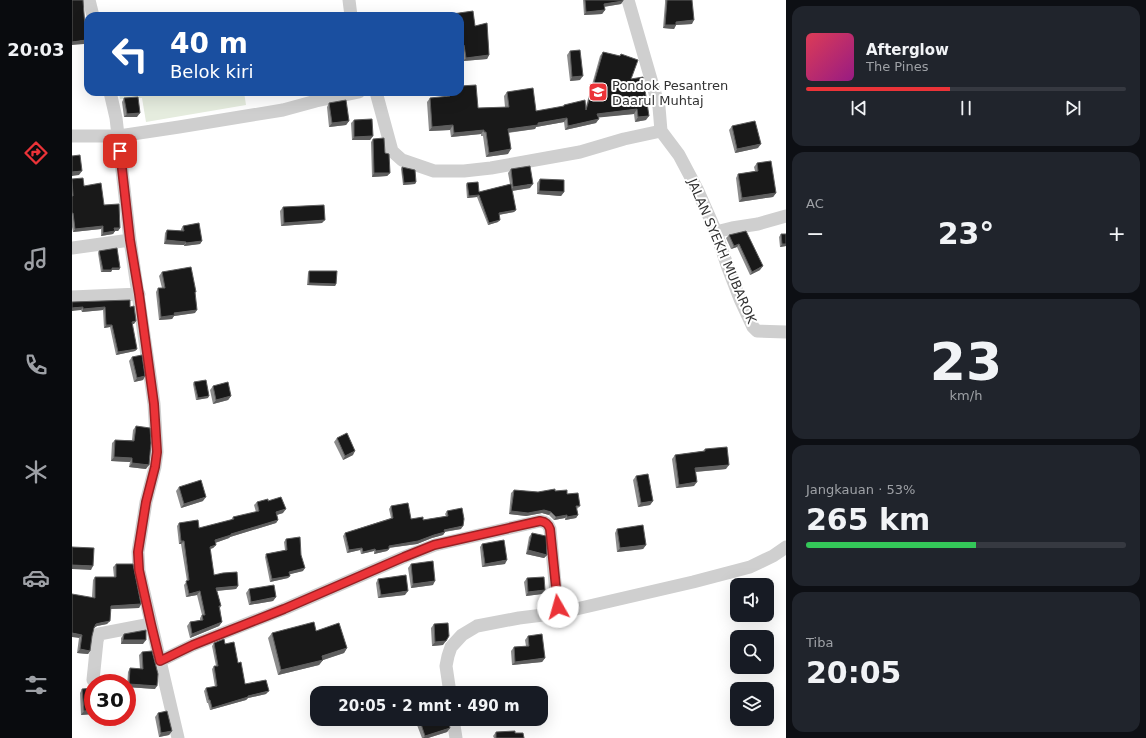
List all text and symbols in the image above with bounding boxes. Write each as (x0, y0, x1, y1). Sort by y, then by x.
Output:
text: 40 m (170, 27, 248, 60)
icon: left (104, 28, 156, 80)
text: 20:03 (7, 39, 65, 60)
text: Afterglow (866, 41, 949, 59)
text: The Pines (866, 59, 929, 74)
text: Belok kiri (170, 61, 253, 82)
place label: Pondok Pesantren Daarul Muhtaj (612, 78, 728, 108)
school or university icon: Pondok Pesantren Daarul Muhtaj (587, 81, 609, 103)
icon: previous (848, 97, 870, 119)
icon: pause (955, 97, 977, 119)
icon: next (1062, 97, 1084, 119)
pin (103, 134, 137, 168)
icon: directions (22, 139, 50, 167)
icon: arrive (109, 140, 131, 162)
street label: JALAN SYEKH MUBAROK (684, 175, 760, 326)
text: AC (806, 196, 824, 211)
text: 23° (938, 216, 994, 251)
text: − (806, 221, 824, 246)
text: + (1108, 221, 1126, 246)
icon: music (22, 245, 50, 273)
text: 23 (930, 332, 1002, 392)
icon: phone (22, 351, 50, 379)
text: km/h (950, 388, 982, 403)
icon: climate (22, 458, 50, 486)
text: Jangkauan · 53% (806, 482, 915, 497)
text: 265 km (806, 502, 930, 537)
icon: car (22, 564, 50, 592)
map controls (730, 578, 774, 726)
button: sound (730, 578, 774, 622)
position arrow (537, 586, 579, 628)
button: search (730, 630, 774, 674)
text: Tiba (806, 635, 833, 650)
text: 20:05 (806, 655, 902, 690)
icon: filters (22, 671, 50, 699)
speed limit sign: 30 (84, 674, 136, 726)
button: layers (730, 682, 774, 726)
text: 20:05 · 2 mnt · 490 m (338, 697, 520, 715)

